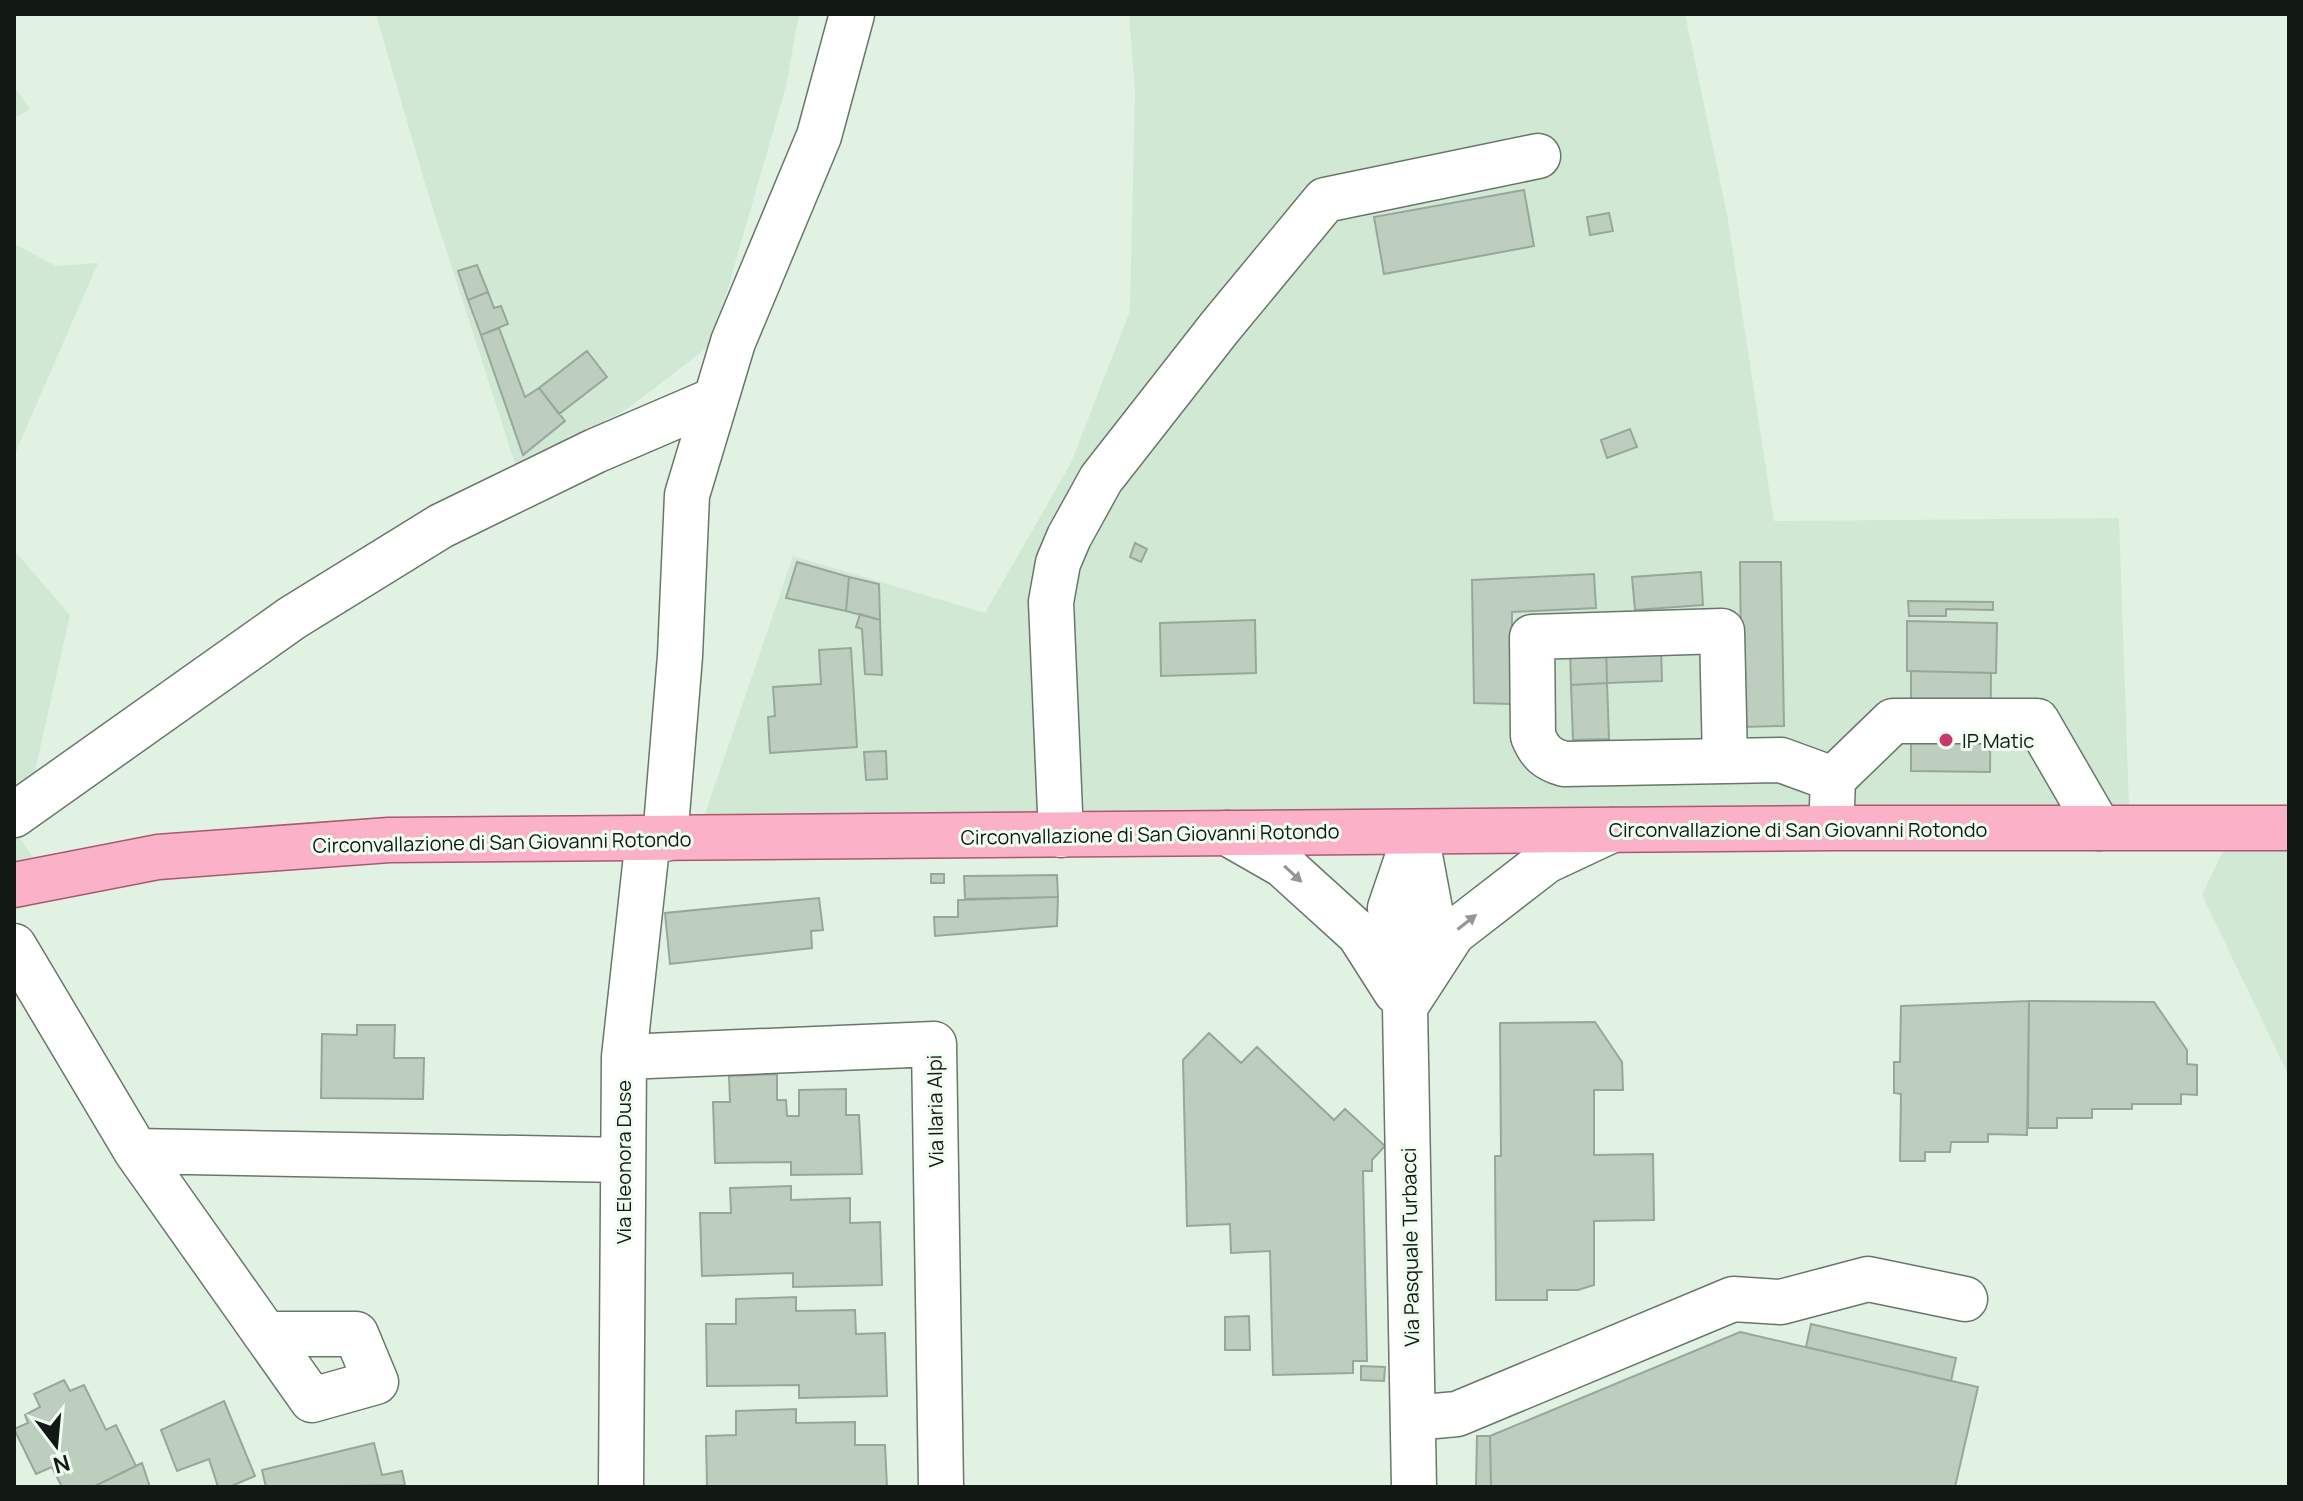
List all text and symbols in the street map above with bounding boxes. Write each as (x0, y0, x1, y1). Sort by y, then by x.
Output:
place label: IP Matic (1962, 727, 2034, 754)
marker: IP Matic (1937, 731, 1955, 749)
street label: Circonvallazione di San Giovanni Rotondo (1609, 816, 1988, 843)
street label: Circonvallazione di San Giovanni Rotondo (960, 817, 1340, 851)
street label: Circonvallazione di San Giovanni Rotondo (312, 825, 692, 859)
one-way arrow (1284, 865, 1303, 883)
one-way arrow (1457, 914, 1477, 931)
street label: Via Ilaria Alpi (921, 1054, 949, 1168)
street label: Via Eleonora Duse (610, 1080, 637, 1244)
street label: Via Pasquale Turbacci (1395, 1147, 1425, 1347)
north arrow (16, 1405, 96, 1485)
text: N (50, 1448, 73, 1481)

